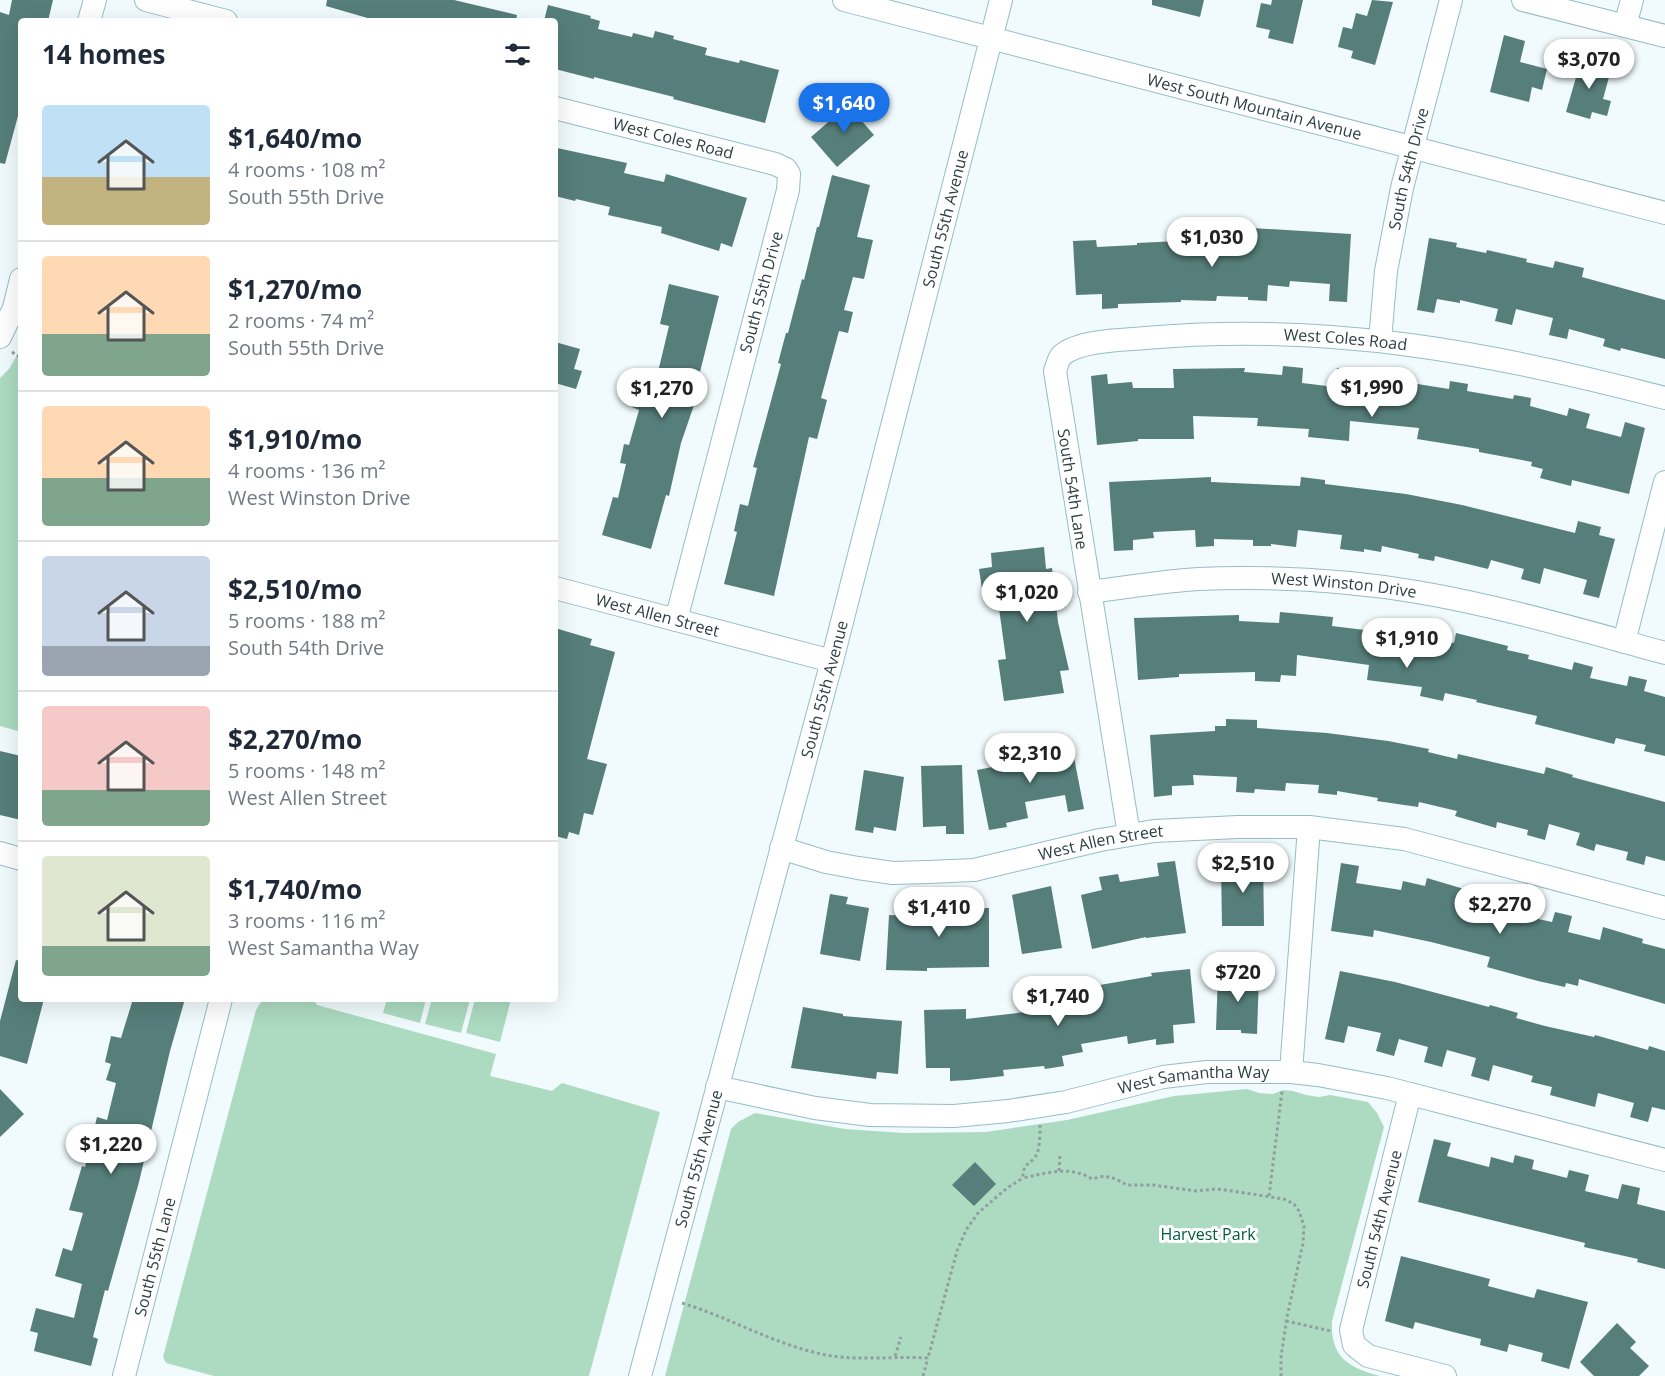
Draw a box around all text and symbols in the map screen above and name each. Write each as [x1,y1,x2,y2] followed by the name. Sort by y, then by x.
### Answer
[42,36,166,72] text: 14 homes
[501,38,534,71] icon: filters
[1540,39,1638,90] pin: $3,070
[1558,45,1620,72] text: $3,070
[1145,68,1364,145] street label: West South Mountain Avenue
[795,83,893,134] pin: $1,640
[813,89,875,116] text: $1,640
[1383,105,1434,232] street label: South 54th Drive
[610,112,736,164] street label: West Coles Road
[228,120,362,156] text: $1,640/mo
[90,129,162,201] icon: home
[917,147,973,290] street label: South 55th Avenue
[228,156,386,183] text: 4 rooms · 108 m²
[228,183,384,210] text: South 55th Drive
[1163,217,1261,268] pin: $1,030
[1181,223,1243,250] text: $1,030
[734,229,788,355] street label: South 55th Drive
[228,271,362,307] text: $1,270/mo
[90,280,162,352] icon: home
[228,307,374,334] text: 2 rooms · 74 m²
[1283,323,1409,356] street label: West Coles Road
[228,334,384,361] text: South 55th Drive
[1323,367,1421,418] pin: $1,990
[613,368,711,419] pin: $1,270
[1341,373,1403,400] text: $1,990
[631,374,693,401] text: $1,270
[228,421,362,457] text: $1,910/mo
[1053,427,1093,551] street label: South 54th Lane
[90,430,162,502] icon: home
[228,457,386,484] text: 4 rooms · 136 m²
[228,484,410,511] text: West Winston Drive
[1271,567,1418,603] street label: West Winston Drive
[228,571,362,607] text: $2,510/mo
[978,572,1076,623] pin: $1,020
[996,578,1058,605] text: $1,020
[90,580,162,652] icon: home
[593,588,722,642] street label: West Allen Street
[228,607,386,634] text: 5 rooms · 188 m²
[795,618,853,761] street label: South 55th Avenue
[1358,618,1456,669] pin: $1,910
[1376,624,1438,651] text: $1,910
[228,634,384,661] text: South 54th Drive
[228,721,362,757] text: $2,270/mo
[90,730,162,802] icon: home
[981,733,1079,784] pin: $2,310
[999,739,1061,766] text: $2,310
[228,757,386,784] text: 5 rooms · 148 m²
[228,784,387,811] text: West Allen Street
[1036,820,1164,865] street label: West Allen Street
[1194,843,1292,894] pin: $2,510
[1212,849,1274,876] text: $2,510
[228,871,362,907] text: $1,740/mo
[90,880,162,952] icon: home
[1451,884,1549,935] pin: $2,270
[890,887,988,938] pin: $1,410
[1469,890,1531,917] text: $2,270
[908,893,970,920] text: $1,410
[228,907,386,934] text: 3 rooms · 116 m²
[228,934,419,961] text: West Samantha Way
[1202,952,1274,1003] pin: $720
[1215,958,1261,985] text: $720
[1009,976,1107,1027] pin: $1,740
[1027,982,1089,1009] text: $1,740
[1116,1061,1270,1099] street label: West Samantha Way
[669,1087,727,1230] street label: South 55th Avenue
[62,1124,160,1175] pin: $1,220
[80,1130,142,1157] text: $1,220
[1351,1148,1407,1290] street label: South 54th Avenue
[129,1195,180,1319] street label: South 55th Lane
[1160,1223,1256,1245] park label: Harvest Park

